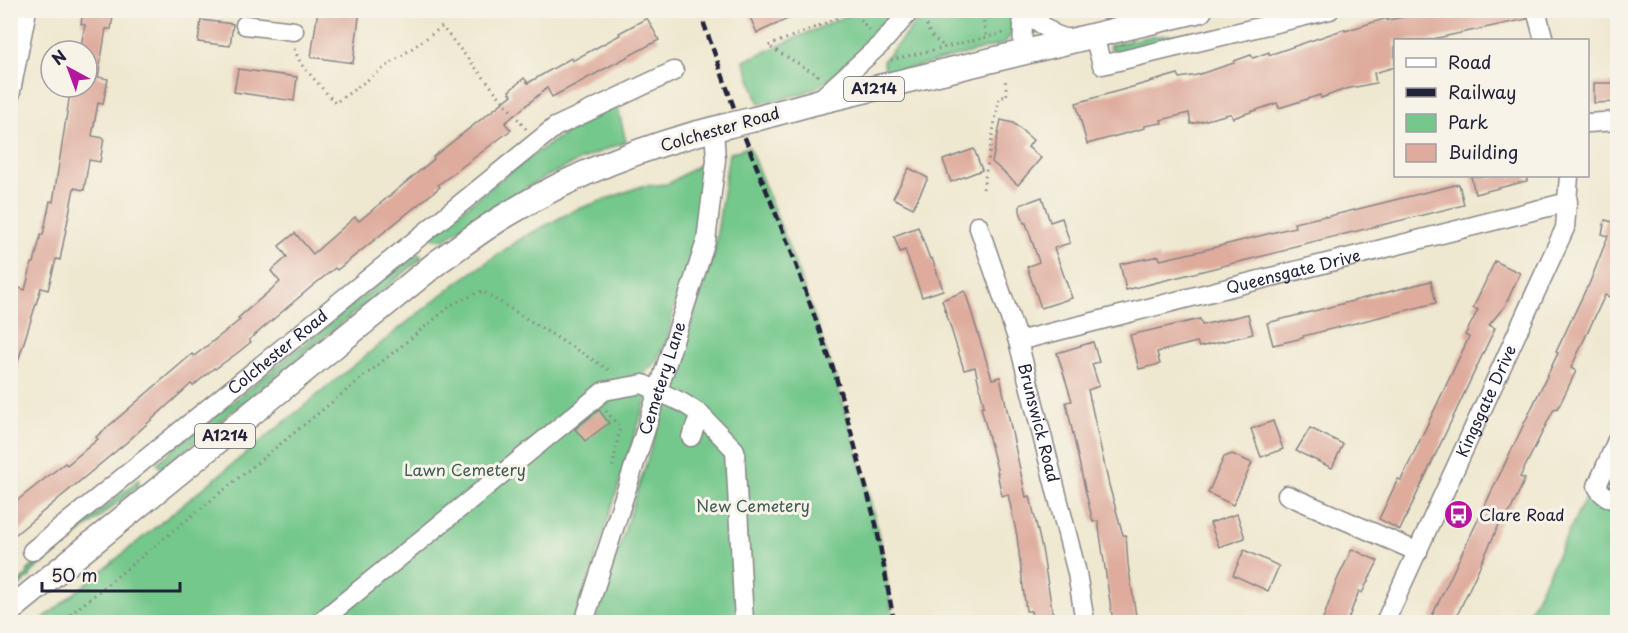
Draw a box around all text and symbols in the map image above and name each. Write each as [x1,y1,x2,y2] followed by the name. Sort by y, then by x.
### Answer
[39,39,99,99] north arrow
[1394,39,1589,177] legend
[46,44,71,70] text: N
[1448,48,1492,75] text: Road
[844,77,904,101] road number: A1214
[1448,78,1516,105] text: Railway
[657,100,782,157] street label: Colchester Road
[1448,108,1488,135] text: Park
[1448,138,1518,165] text: Building
[1223,242,1363,299] street label: Queensgate Drive
[222,303,332,399] street label: Colchester Road
[632,318,690,438] street label: Cemetery Lane
[1449,341,1521,461] street label: Kingsgate Drive
[1013,360,1066,485] street label: Brunswick Road
[195,424,255,448] road number: A1214
[404,457,526,481] park label: Lawn Cemetery
[696,493,810,517] park label: New Cemetery
[1442,499,1474,531] bus stop icon: Clare Road
[1479,502,1565,526] place label: Clare Road
[42,555,180,593] scale bar
[51,561,98,588] text: 50 m

